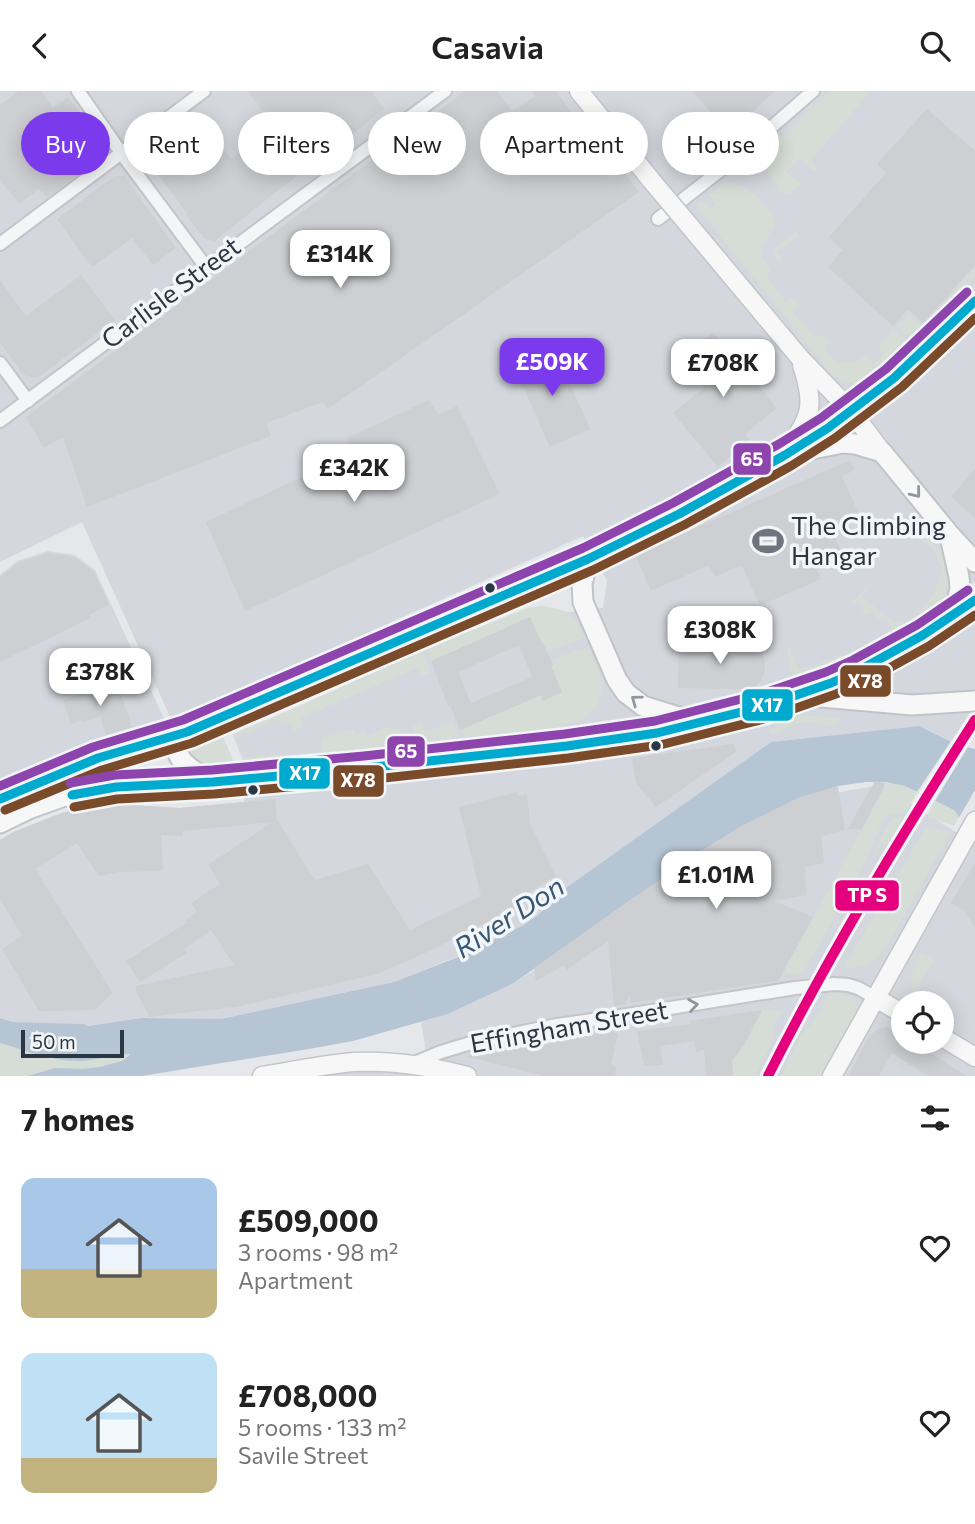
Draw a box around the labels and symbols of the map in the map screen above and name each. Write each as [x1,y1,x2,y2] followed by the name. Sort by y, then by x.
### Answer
[95,230,246,354] street label: Carlisle Street
[291,231,389,290] pin: £314K
[503,338,601,398] pin: £509K
[674,339,772,399] pin: £708K
[732,442,772,476] line badge: 65
[305,445,403,504] pin: £342K
[741,447,763,470] text: 65
[908,485,920,498] one-way arrow
[791,509,946,570] place label: The Climbing Hangar
[751,524,785,558] sports icon: The Climbing Hangar
[483,581,497,595] unlabelled marker
[671,607,769,666] pin: £308K
[51,649,149,708] pin: £378K
[839,664,892,698] line badge: X78
[847,669,883,692] text: X78
[741,688,794,722] line badge: X17
[751,693,783,716] text: X17
[631,696,643,709] one-way arrow
[386,735,426,768] line badge: 65
[395,739,417,762] text: 65
[649,739,663,753] unlabelled marker
[278,757,331,790] line badge: X17
[289,761,321,784] text: X17
[332,764,385,798] line badge: X78
[340,768,376,791] text: X78
[246,783,260,797] unlabelled marker
[659,851,773,911] pin: £1.01M
[447,868,570,964] water label: River Don
[834,879,900,912] line badge: TP S
[847,883,887,906] text: TP S
[467,993,670,1058] street label: Effingham Street
[687,998,699,1013] one-way arrow
[21,1027,124,1059] scale bar

